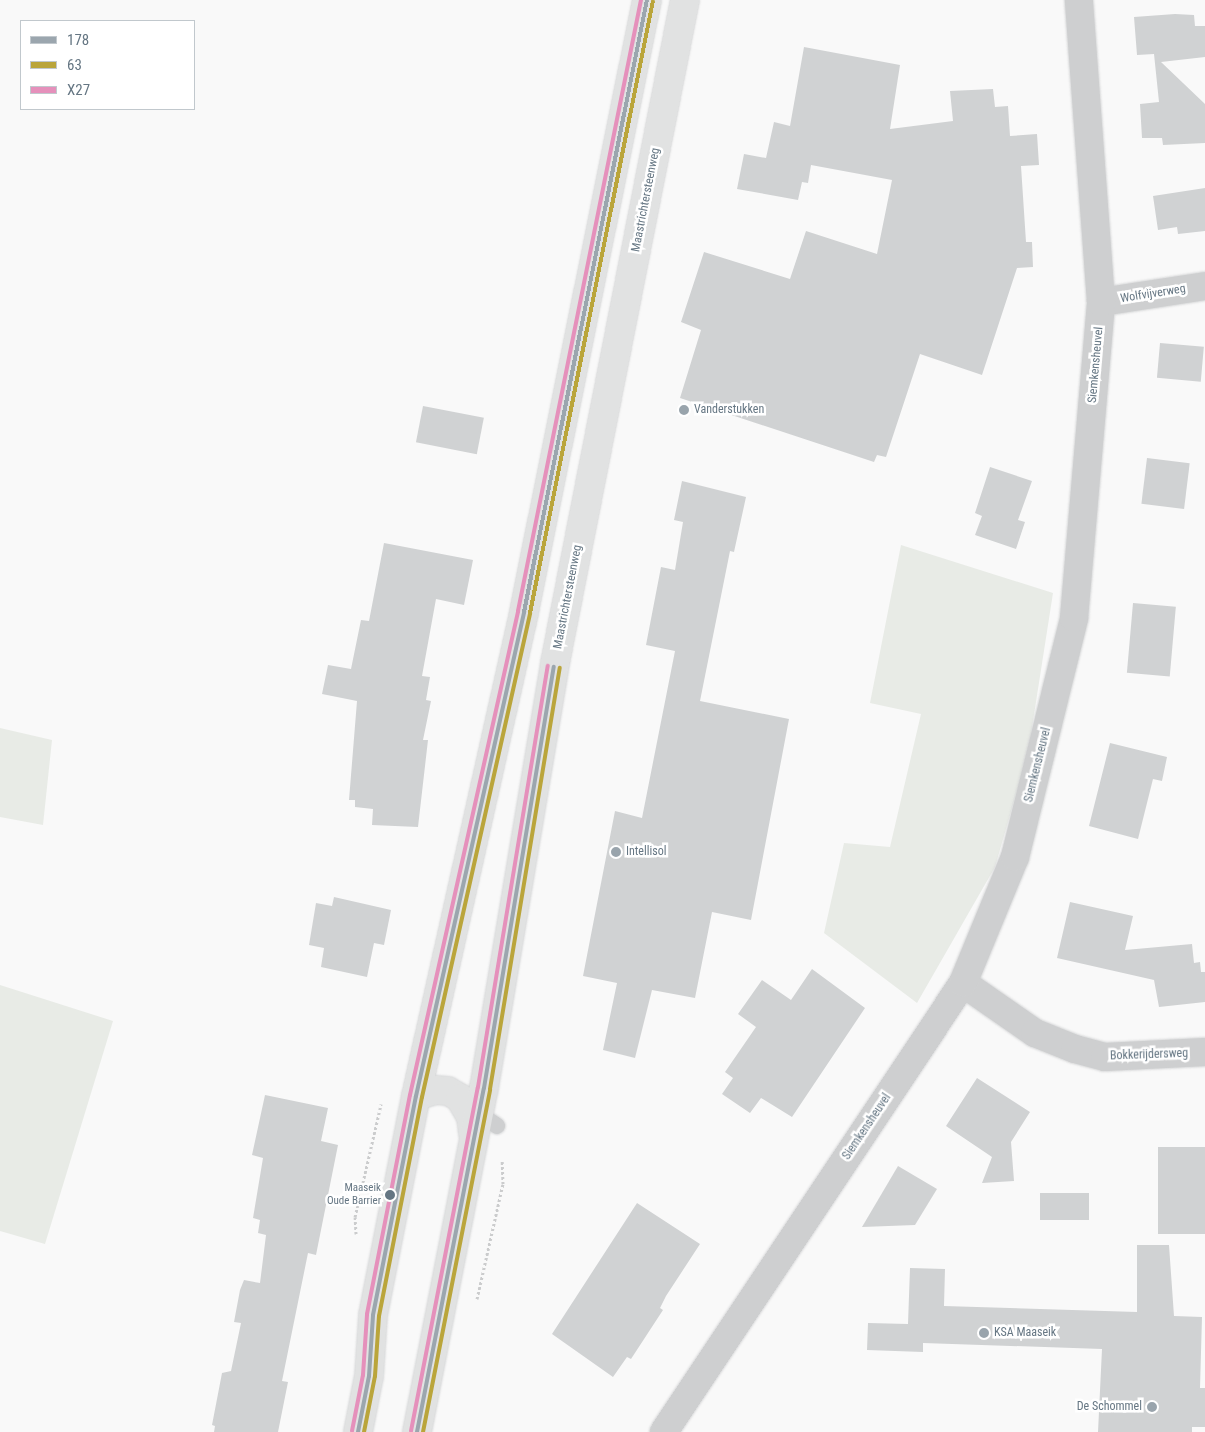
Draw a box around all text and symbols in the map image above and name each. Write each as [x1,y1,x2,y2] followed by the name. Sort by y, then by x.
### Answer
[20,20,195,110] legend
[67,31,89,49] text: 178
[67,56,82,74] text: 63
[67,81,90,99] text: X27
[629,147,663,253] street label: Maastrichtersteenweg
[1119,282,1187,306] street label: Wolfvijverweg
[1085,326,1107,404] street label: Siemkensheuvel
[694,403,764,417] place label: Vanderstukken
[678,404,690,416] marker: Vanderstukken
[551,544,585,650] street label: Maastrichtersteenweg
[1022,726,1054,804] street label: Siemkensheuvel
[626,845,666,859] place label: Intellisol
[610,846,622,858] marker: Intellisol
[1110,1046,1188,1064] street label: Bokkerijdersweg
[840,1091,894,1163] street label: Siemkensheuvel
[327,1182,381,1208] place label: Maaseik Oude Barrier
[385,1190,395,1200] marker: Maaseik Oude Barrier
[994,1326,1056,1340] place label: KSA Maaseik
[978,1327,990,1339] marker: KSA Maaseik
[1077,1400,1142,1414] place label: De Schommel
[1146,1401,1158,1413] marker: De Schommel

